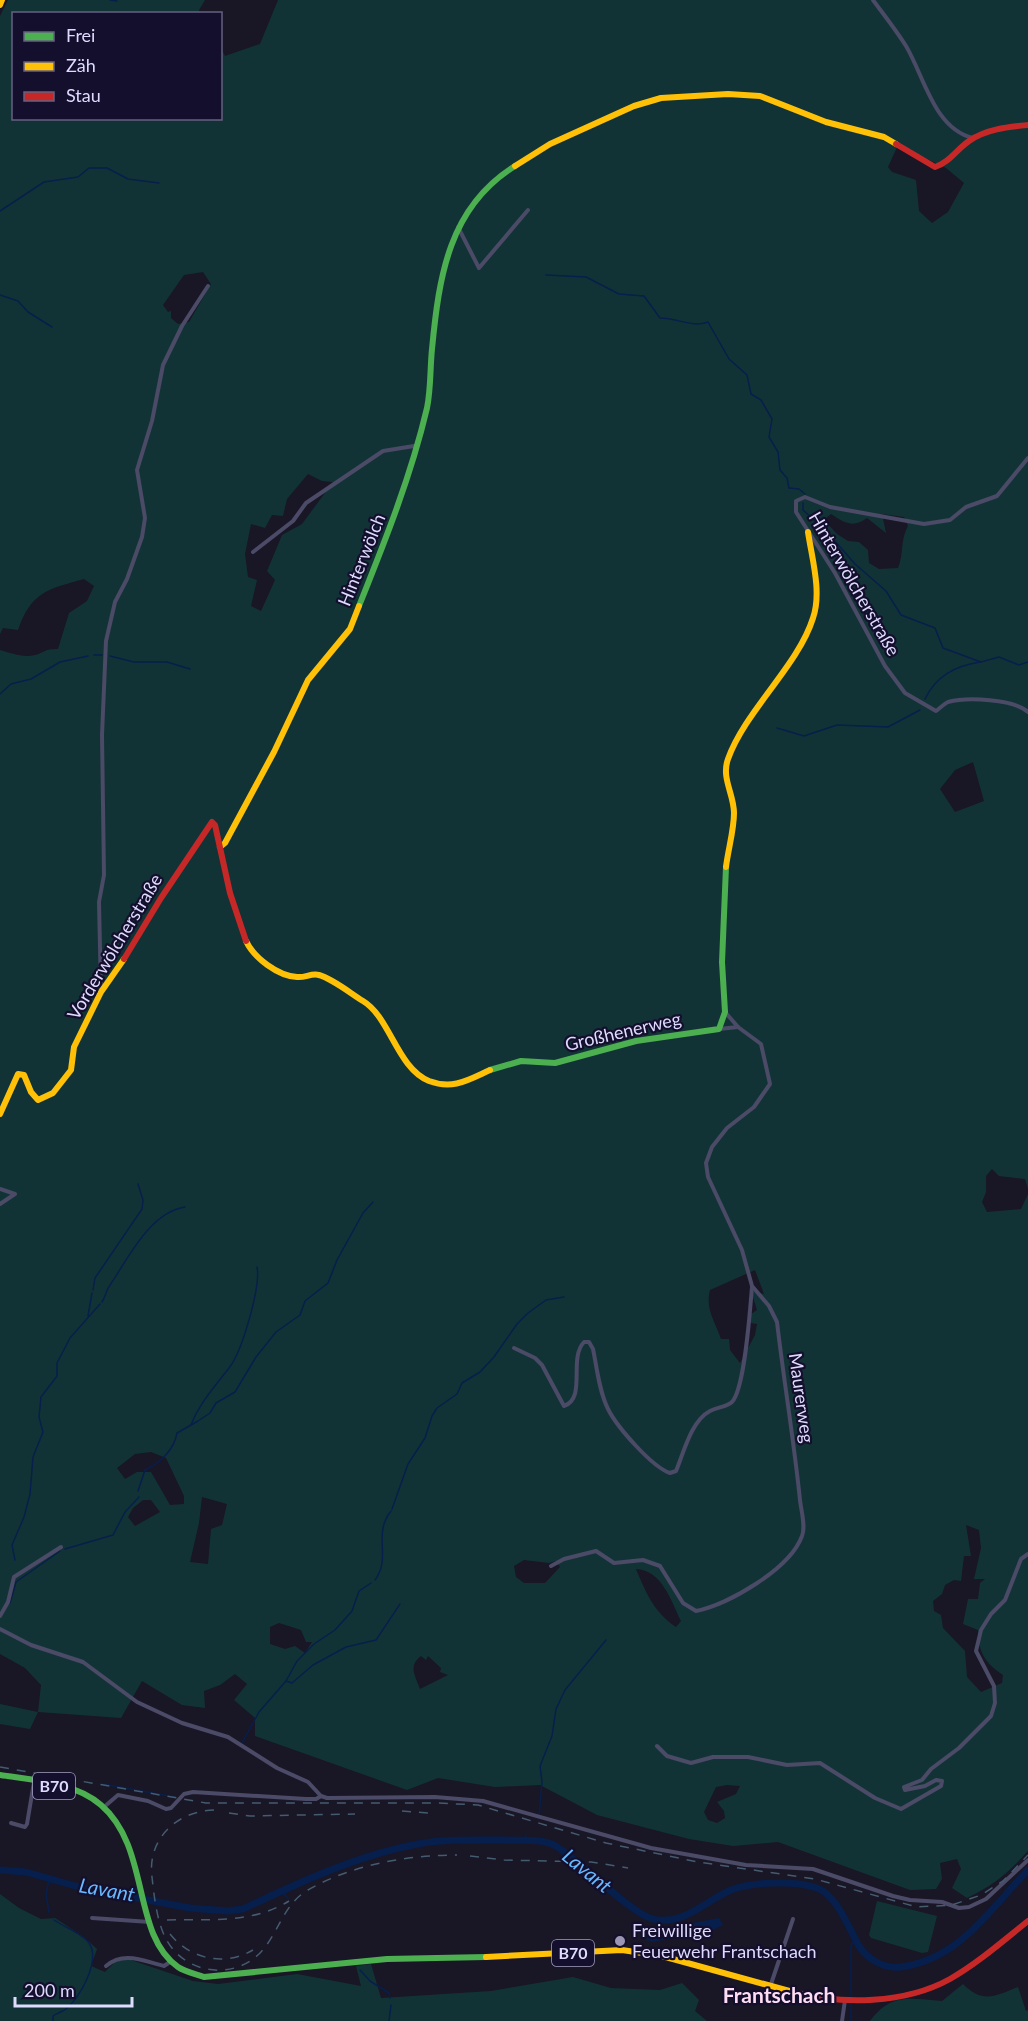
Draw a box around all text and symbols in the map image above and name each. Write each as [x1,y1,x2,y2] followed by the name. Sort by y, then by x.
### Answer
[12,12,222,120] legend
[66,24,95,46] text: Frei
[66,54,96,76] text: Zäh
[66,84,101,106] text: Stau
[805,507,905,660] street label: Hinterwölcherstraße
[333,510,390,609] street label: Hinterwölch
[62,870,166,1023] street label: Vorderwölcherstraße
[563,1007,683,1055] street label: Großhenerweg
[785,1351,819,1444] street label: Maurerweg
[33,1773,75,1799] road number: B70
[558,1843,617,1897] water label: Lavant
[77,1872,137,1906] water label: Lavant
[632,1919,816,1962] place label: Freiwillige Feuerwehr Frantschach
[613,1934,627,1948] marker: Freiwillige Feuerwehr Frantschach
[552,1940,594,1966] road number: B70
[15,1970,132,2008] scale bar
[24,1979,75,2001] text: 200 m
[723,1982,835,2007] district label: Frantschach

